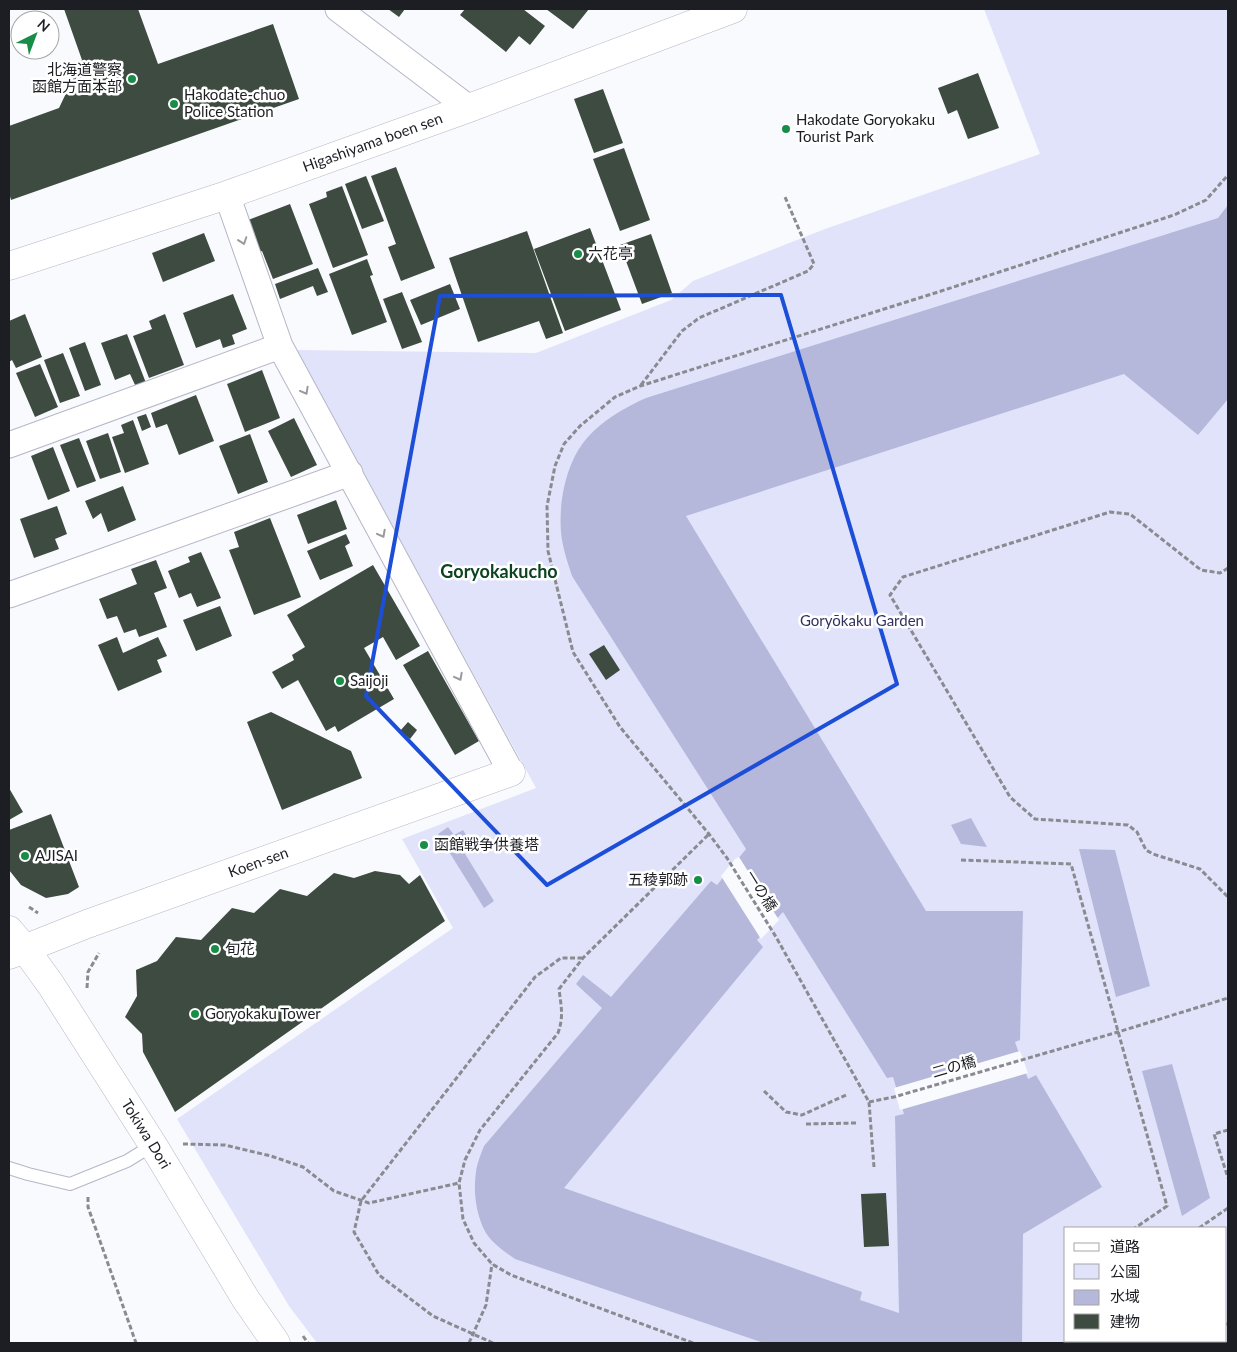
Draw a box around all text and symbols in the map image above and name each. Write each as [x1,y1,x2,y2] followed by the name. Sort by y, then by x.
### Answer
[10,10,60,60] north arrow
[34,15,54,35] text: N
[32,60,122,95] place label: 北海道警察 函館方面本部
[126,73,138,85] marker: 北海道警察 函館方面本部
[184,85,285,120] place label: Hakodate-chuo Police Station
[168,98,180,110] marker: Hakodate-chuo Police Station
[300,108,445,175] street label: Higashiyama boen sen
[796,110,935,145] place label: Hakodate Goryokaku Tourist Park
[780,123,792,135] marker: Hakodate Goryokaku Tourist Park
[237,236,247,245] one-way arrow
[588,244,633,262] place label: 六花亭
[572,248,584,260] marker: 六花亭
[298,385,308,394] one-way arrow
[376,528,386,537] one-way arrow
[440,560,558,582] district label: Goryokakucho
[800,611,924,629] park label: Goryōkaku Garden
[350,671,388,689] place label: Saijoji
[453,671,463,680] one-way arrow
[334,675,346,687] marker: Saijoji
[434,835,539,853] place label: 函館戦争供養塔
[418,839,430,851] marker: 函館戦争供養塔
[226,843,291,881] street label: Koen-sen
[35,846,78,864] place label: AJISAI
[19,850,31,862] marker: AJISAI
[742,867,781,914] street label: 一の橋
[628,870,688,888] place label: 五稜郭跡
[692,874,704,886] marker: 五稜郭跡
[225,939,255,957] place label: 旬花
[209,943,221,955] marker: 旬花
[205,1004,321,1022] place label: Goryokaku Tower
[189,1008,201,1020] marker: Goryokaku Tower
[930,1051,978,1081] street label: 二の橋
[118,1095,175,1172] street label: Tokiwa Dori
[1064,1227,1227,1342] legend
[1110,1237,1140,1255] text: 道路
[1110,1262,1140,1280] text: 公園
[1110,1287,1140,1305] text: 水域
[1110,1312,1140,1330] text: 建物

